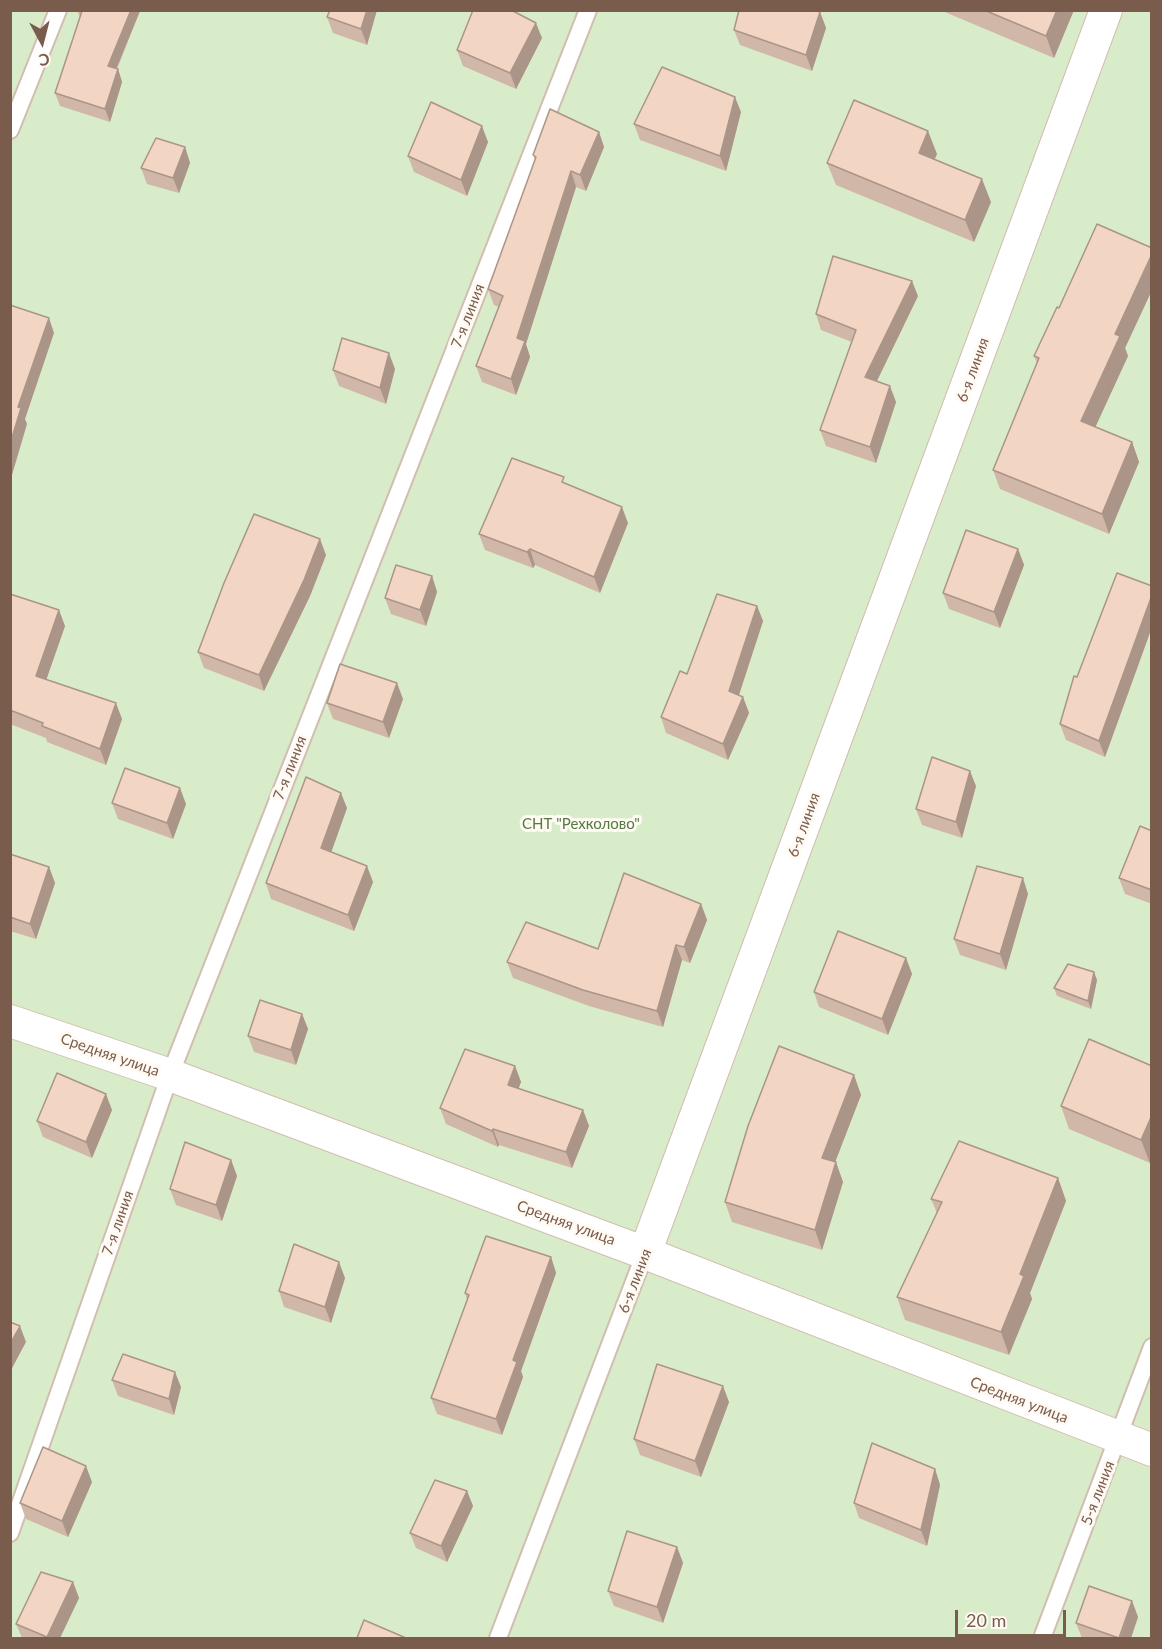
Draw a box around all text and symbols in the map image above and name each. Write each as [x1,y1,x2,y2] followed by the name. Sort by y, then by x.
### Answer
[12,12,72,72] north arrow
[38,50,51,70] text: С
[448,281,488,351] street label: 7-я линия
[953,335,993,405] street label: 6-я линия
[270,733,310,803] street label: 7-я линия
[784,790,824,860] street label: 6-я линия
[522,815,640,833] park label: СНТ "Рехколово"
[58,1030,162,1080] street label: Средняя улица
[99,1188,137,1258] street label: 7-я линия
[514,1197,618,1249] street label: Средняя улица
[615,1246,655,1316] street label: 6-я линия
[967,1373,1071,1427] street label: Средняя улица
[1078,1458,1118,1528] street label: 5-я линия
[958,1598,1069,1636] scale bar
[966,1609,1006,1631] text: 20 m

